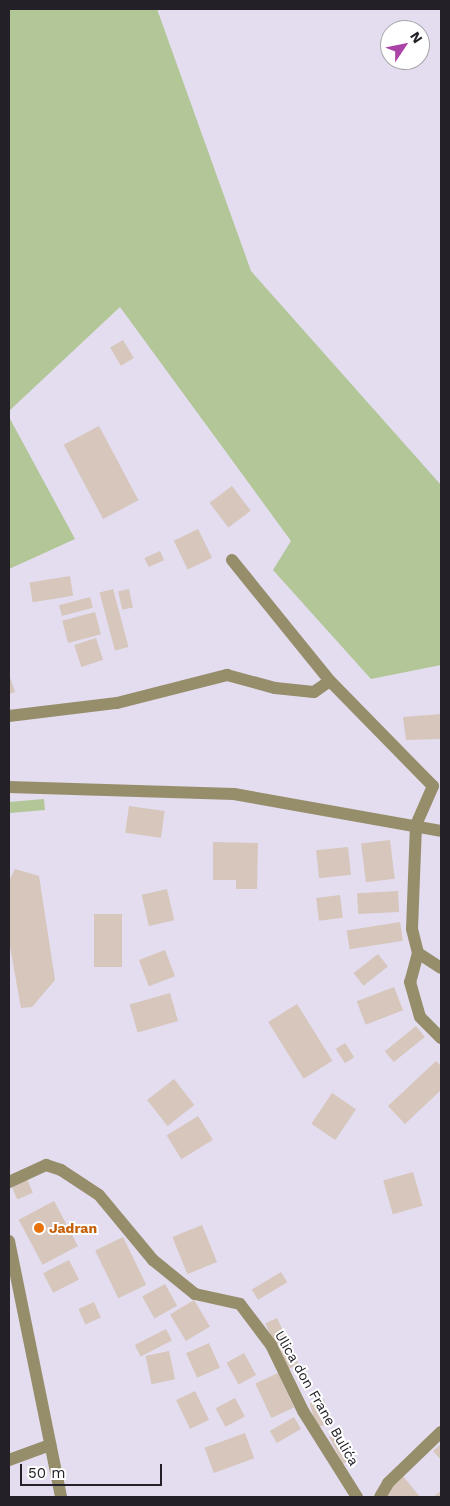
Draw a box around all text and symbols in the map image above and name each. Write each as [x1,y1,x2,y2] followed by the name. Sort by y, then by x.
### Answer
[380,20,430,70] north arrow
[407,28,426,46] text: N
[49,1220,97,1236] place label: Jadran
[33,1222,45,1234] marker: Jadran
[271,1327,363,1469] street label: Ulica don Frane Bulića
[22,1454,165,1486] scale bar
[28,1464,65,1482] text: 50 m

